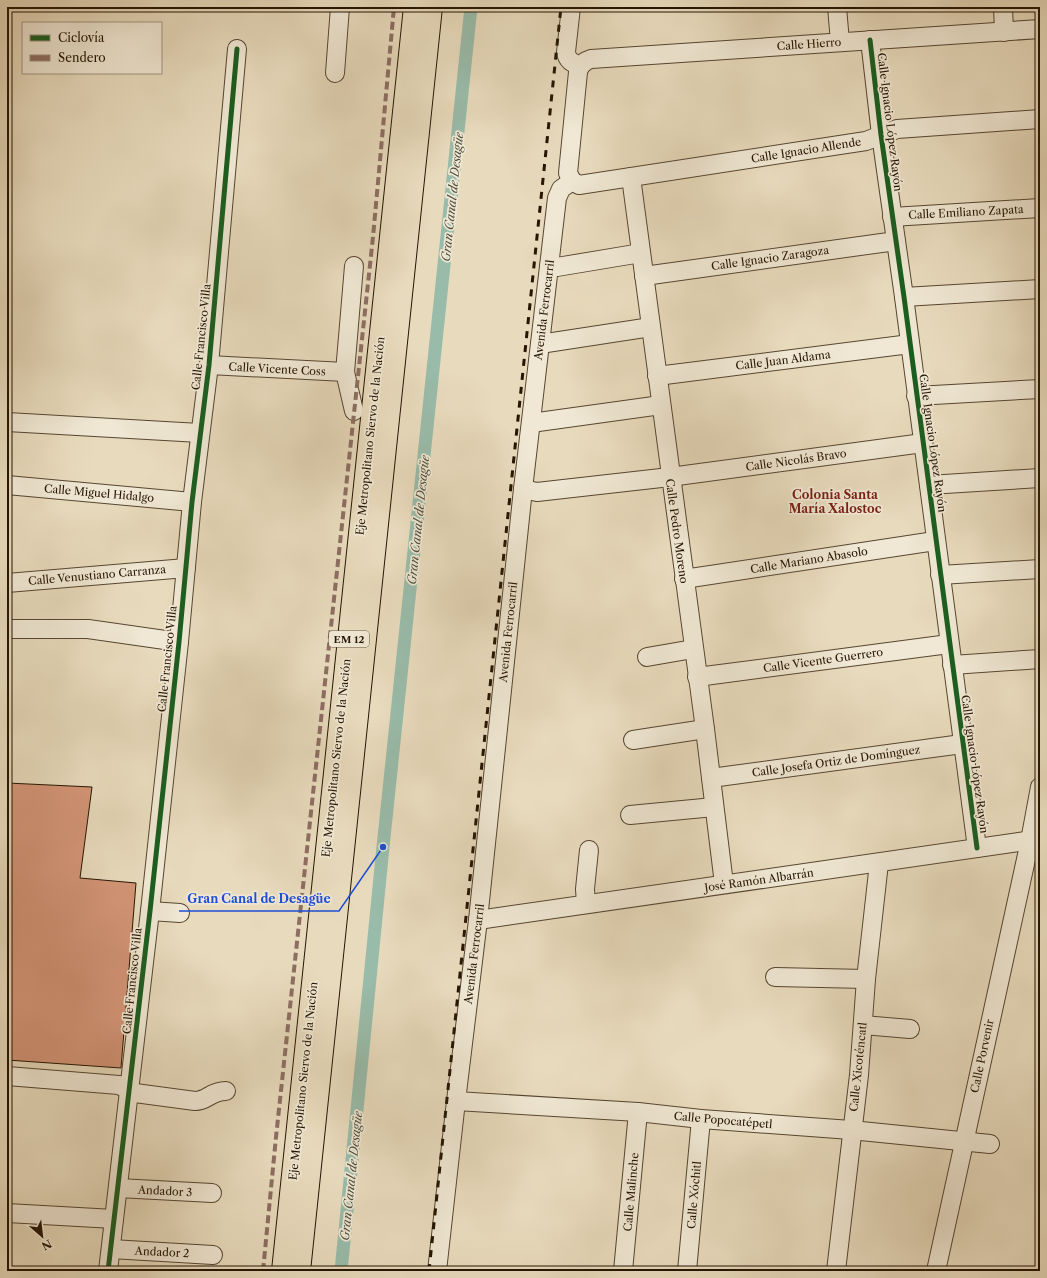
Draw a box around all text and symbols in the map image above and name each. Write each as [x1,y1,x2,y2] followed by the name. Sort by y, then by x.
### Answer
[22,22,162,74] legend
[58,30,105,45] text: Ciclovía
[776,35,842,53] street label: Calle Hierro
[58,50,106,65] text: Sendero
[875,52,905,192] street label: Calle Ignacio López Rayón
[438,130,466,262] water label: Gran Canal de Desagüe
[750,134,862,166] street label: Calle Ignacio Allende
[908,202,1024,222] street label: Calle Emiliano Zapata
[710,243,830,273] street label: Calle Ignacio Zaragoza
[531,258,557,362] street label: Avenida Ferrocarril
[188,283,214,391] street label: Calle Francisco Villa
[353,336,387,536] street label: Eje Metropolitano Siervo de la Nación
[735,347,831,373] street label: Calle Juan Aldama
[228,359,326,379] street label: Calle Vicente Coss
[916,373,950,513] street label: Calle Ignacio López Rayón
[745,446,848,474] street label: Calle Nicolás Bravo
[404,453,432,585] water label: Gran Canal de Desagüe
[663,478,691,585] street label: Calle Pedro Moreno
[43,481,155,505] street label: Calle Miguel Hidalgo
[789,487,882,516] district label: Colonia Santa María Xalostoc
[749,544,869,576] street label: Calle Mariano Abasolo
[28,562,167,588] street label: Calle Venustiano Carranza
[496,580,520,684] street label: Avenida Ferrocarril
[154,605,180,713] street label: Calle Francisco Villa
[329,631,369,647] road number: EM 12
[762,645,884,675] street label: Calle Vicente Guerrero
[319,658,353,858] street label: Eje Metropolitano Siervo de la Nación
[958,694,992,834] street label: Calle Ignacio López Rayón
[751,742,921,780] street label: Calle Josefa Ortiz de Domínguez
[701,865,815,895] street label: José Ramón Albarrán
[179,887,339,911] callout: Gran Canal de Desagüe
[187,891,331,906] text: Gran Canal de Desagüe
[461,902,487,1006] street label: Avenida Ferrocarril
[119,927,145,1035] street label: Calle Francisco Villa
[286,981,320,1181] street label: Eje Metropolitano Siervo de la Nación
[967,1018,997,1094] street label: Calle Porvenir
[846,1021,870,1112] street label: Calle Xicoténcatl
[337,1109,365,1241] water label: Gran Canal de Desagüe
[673,1109,774,1131] street label: Calle Popocatépetl
[621,1152,641,1232] street label: Calle Malinche
[684,1160,704,1229] street label: Calle Xóchitl
[136,1183,193,1199] street label: Andador 3
[22,1216,62,1256] north arrow
[39,1236,54,1253] text: N
[133,1244,190,1260] street label: Andador 2

